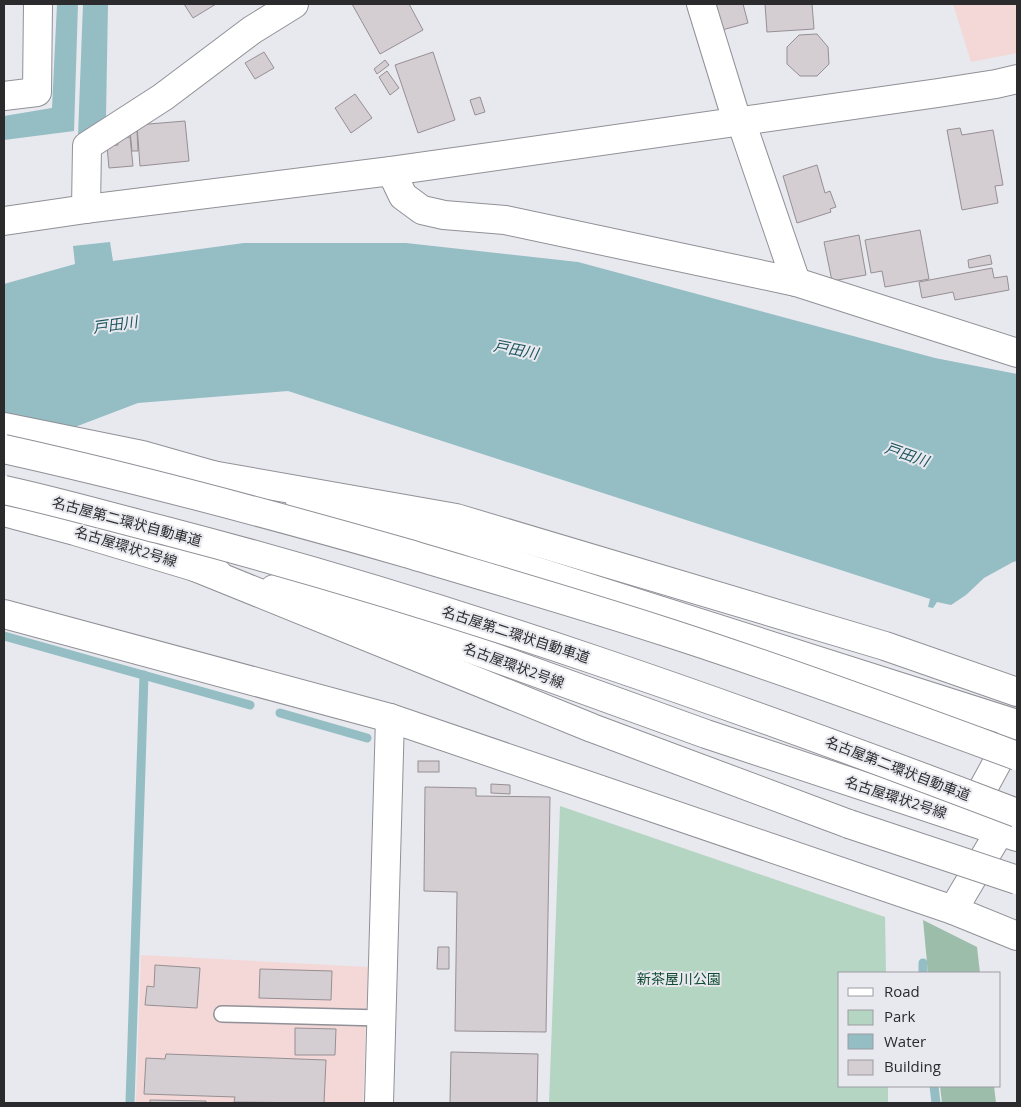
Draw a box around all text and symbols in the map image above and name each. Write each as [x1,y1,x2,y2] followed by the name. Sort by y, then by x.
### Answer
[91,311,141,337] water label: 戸田川
[492,335,542,363] water label: 戸田川
[882,437,933,471] water label: 戸田川
[50,492,204,550] street label: 名古屋第二環状自動車道
[73,521,179,571] street label: 名古屋環状2号線
[440,601,592,667] street label: 名古屋第二環状自動車道
[461,638,567,692] street label: 名古屋環状2号線
[823,732,973,804] street label: 名古屋第二環状自動車道
[843,772,949,822] street label: 名古屋環状2号線
[637,969,721,988] park label: 新茶屋川公園
[838,972,1001,1087] legend
[884,981,920,1001] text: Road
[884,1006,915,1026] text: Park
[884,1031,926,1051] text: Water
[884,1056,941,1076] text: Building

